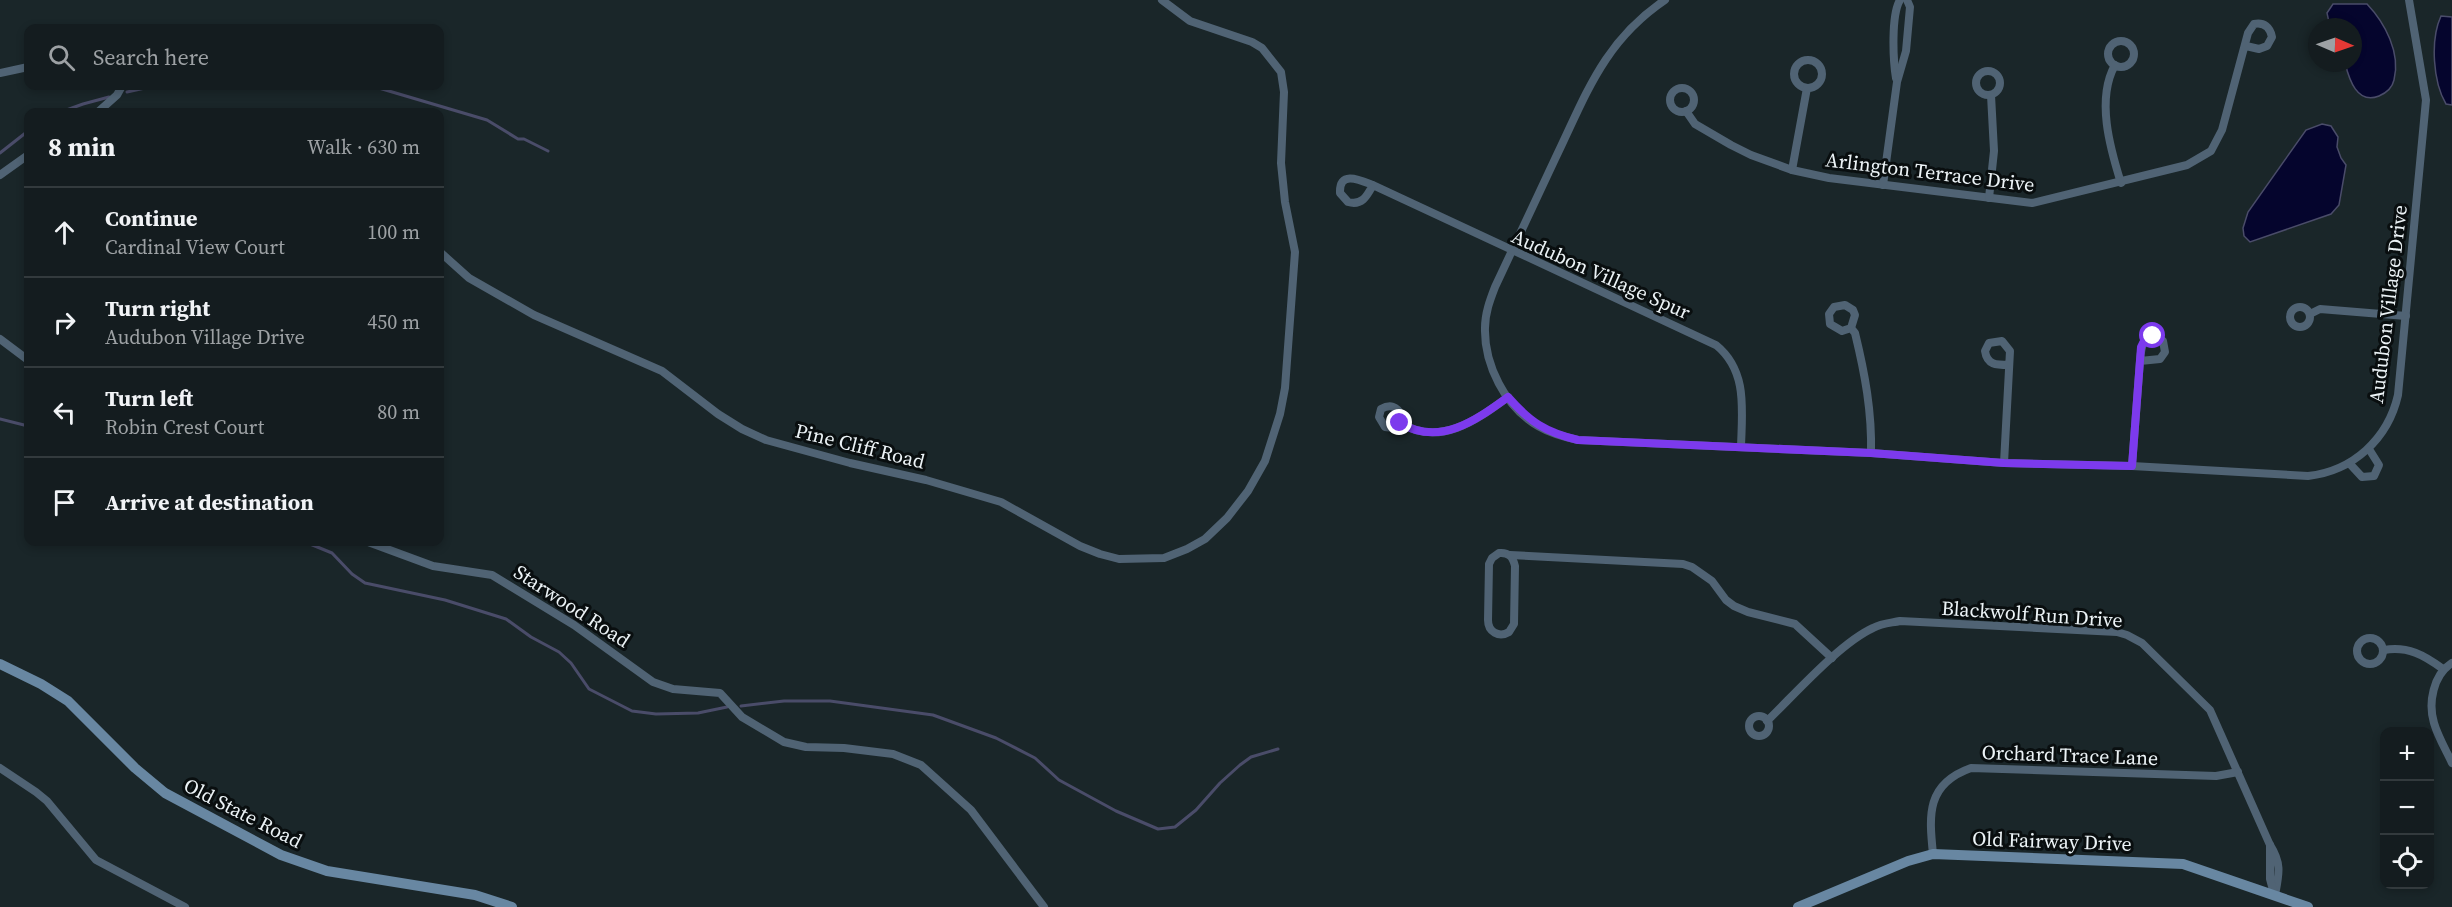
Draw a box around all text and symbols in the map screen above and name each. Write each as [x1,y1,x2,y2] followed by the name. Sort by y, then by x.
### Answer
[2308,18,2362,72] north arrow
[24,24,444,90] search box
[45,41,78,74] icon: search
[93,42,209,72] text: Search here
[48,129,115,165] text: 8 min
[307,133,420,161] text: Walk · 630 m
[1824,145,2036,199] street label: Arlington Terrace Drive
[105,203,198,233] text: Continue
[2362,203,2414,405] street label: Audubon Village Drive
[48,216,81,249] icon: ahead
[367,218,420,246] text: 100 m
[1507,222,1695,326] street label: Audubon Village Spur
[105,233,285,261] text: Cardinal View Court
[105,293,210,323] text: Turn right
[48,306,81,339] icon: right
[367,308,420,336] text: 450 m
[2139,322,2165,348] route start
[105,323,305,351] text: Audubon Village Drive
[105,383,193,413] text: Turn left
[48,396,81,429] icon: left
[377,398,420,426] text: 80 m
[1386,409,1412,435] route end
[105,413,264,441] text: Robin Crest Court
[792,416,928,476] street label: Pine Cliff Road
[48,486,81,519] icon: arrive
[105,487,314,517] text: Arrive at destination
[508,558,636,654] street label: Starwood Road
[1940,594,2124,634] street label: Blackwolf Run Drive
[2380,727,2434,889] map controls
[2380,727,2434,781] button: +
[1981,738,2159,772] street label: Orchard Trace Lane
[179,771,308,855] street label: Old State Road
[2380,781,2434,835] button: −
[1972,824,2132,858] street label: Old Fairway Drive
[2380,835,2434,889] button: locate

